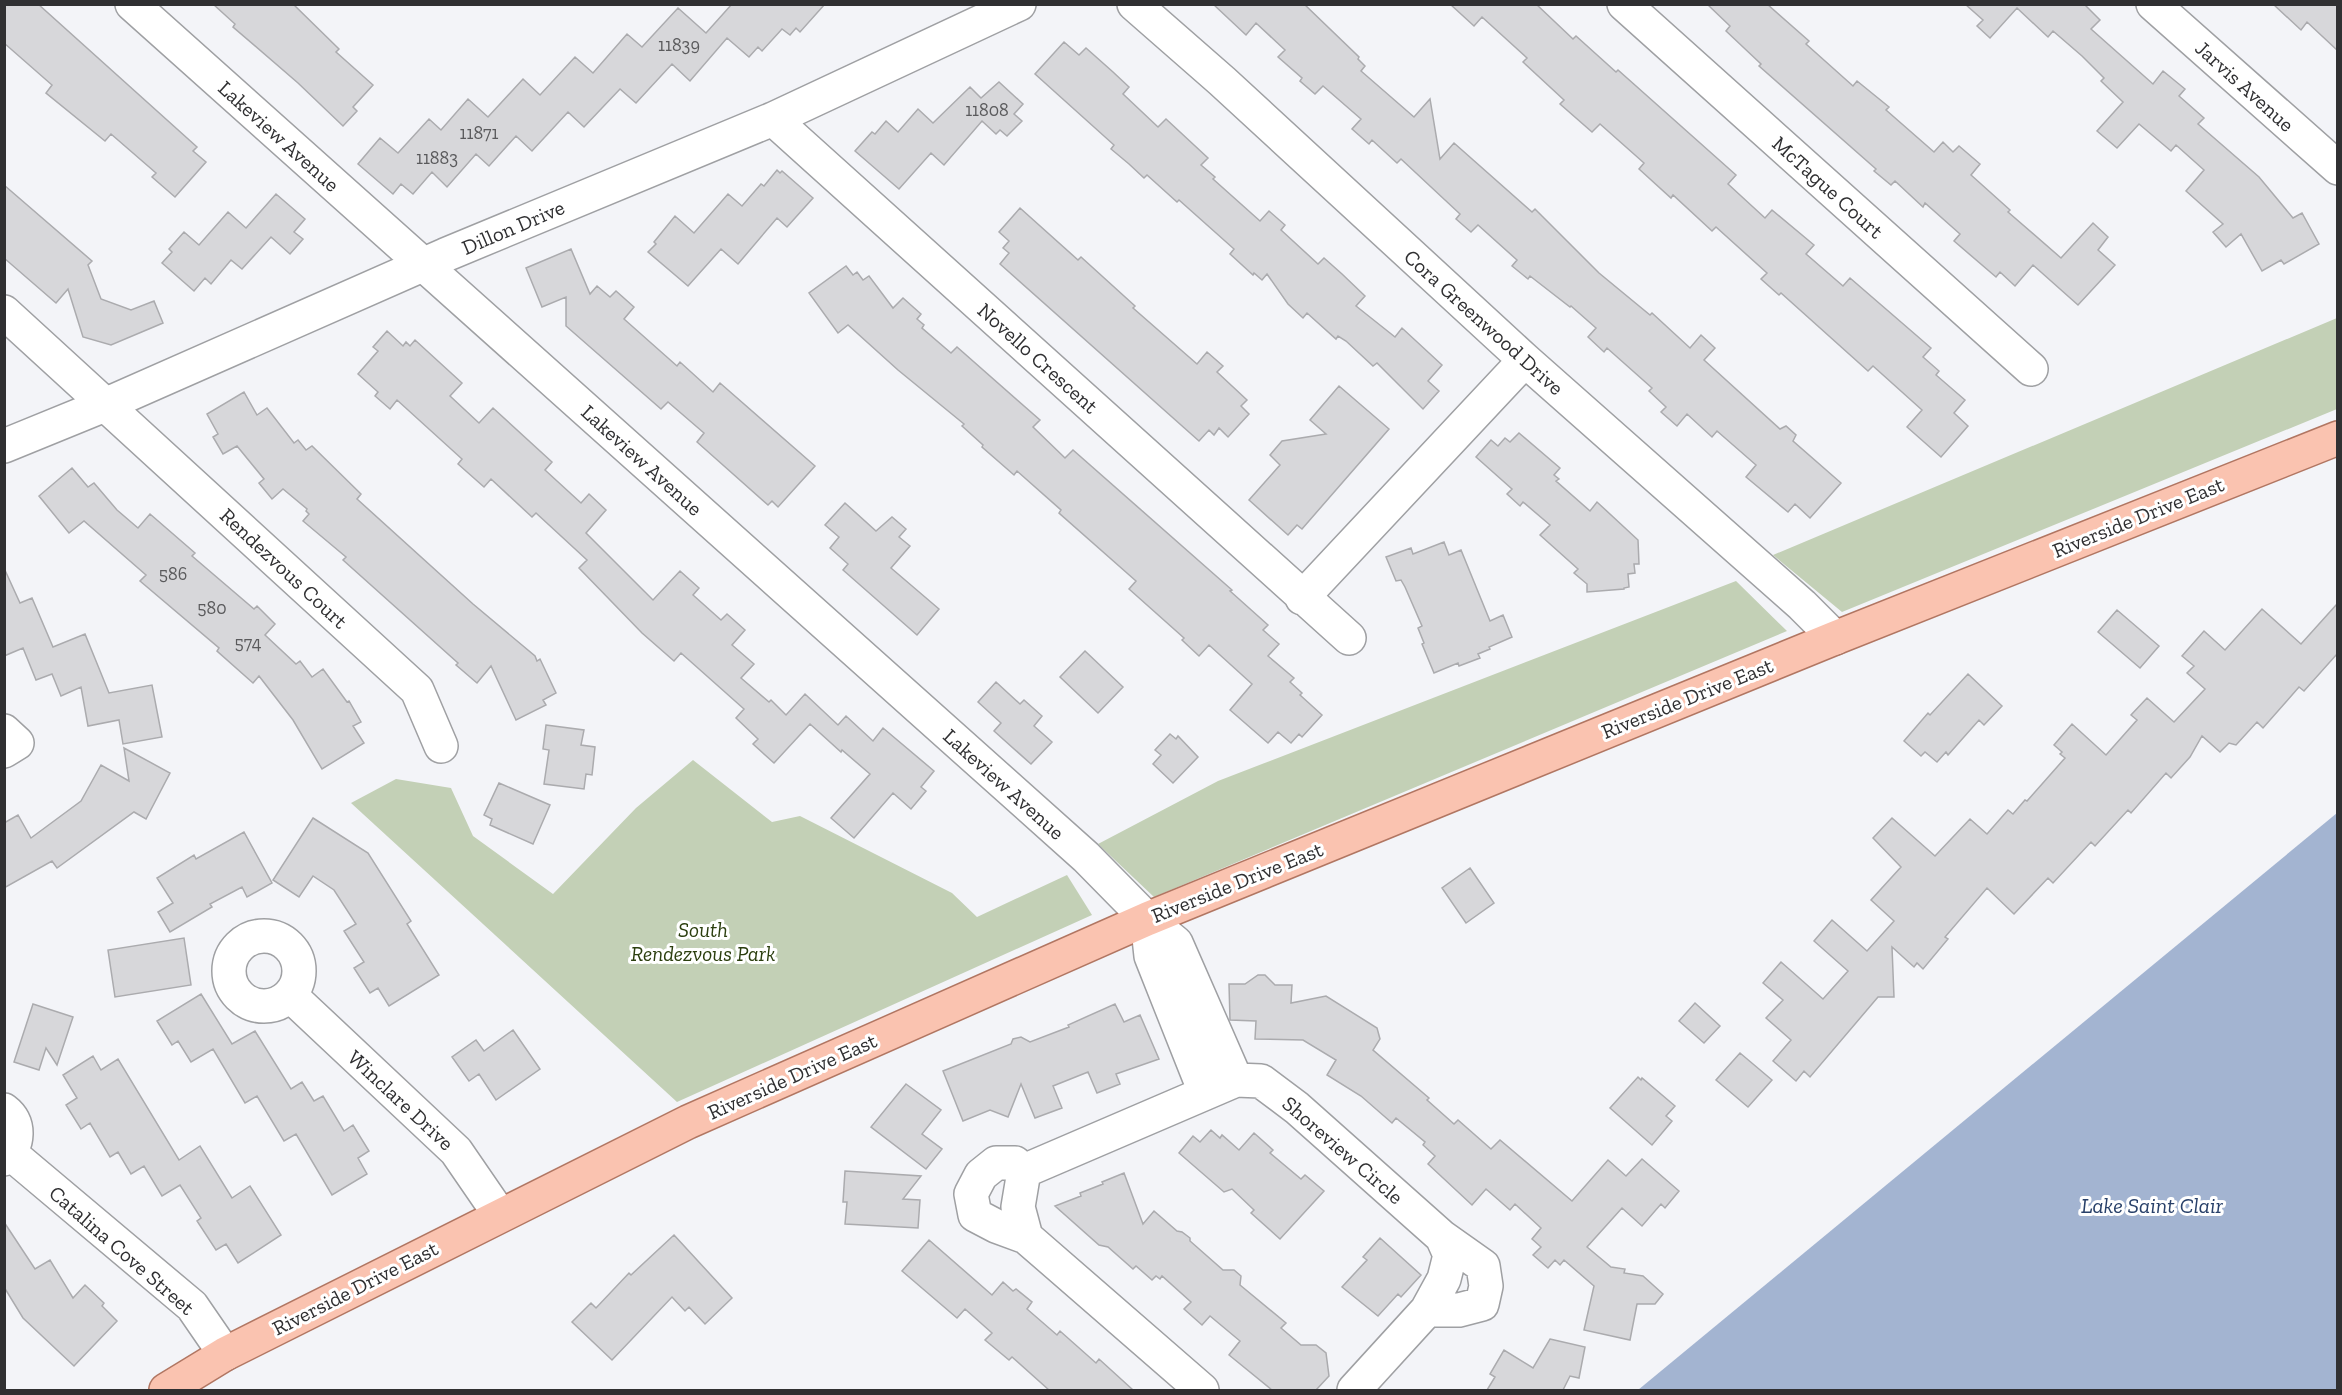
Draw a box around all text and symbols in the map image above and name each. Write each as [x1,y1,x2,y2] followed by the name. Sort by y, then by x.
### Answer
[658,34,700,56] house number: 11839
[2190,35,2300,137] street label: Jarvis Avenue
[213,75,345,197] street label: Lakeview Avenue
[965,99,1009,121] house number: 11808
[460,122,499,144] house number: 11871
[1767,131,1889,243] street label: McTague Court
[416,147,458,169] house number: 11883
[458,194,568,260] street label: Dillon Drive
[1399,244,1569,400] street label: Cora Greenwood Drive
[973,297,1103,419] street label: Novello Crescent
[576,399,708,521] street label: Lakeview Avenue
[2049,471,2227,563] street label: Riverside Drive East
[215,503,353,634] street label: Rendezvous Court
[159,563,187,585] house number: 586
[197,597,227,619] house number: 580
[235,632,262,654] house number: 574
[1598,652,1776,744] street label: Riverside Drive East
[938,723,1070,845] street label: Lakeview Avenue
[1148,836,1326,928] street label: Riverside Drive East
[631,917,775,966] park label: South Rendezvous Park
[704,1027,881,1125] street label: Riverside Drive East
[343,1045,459,1155] street label: Winclare Drive
[1277,1091,1409,1209] street label: Shoreview Circle
[44,1180,200,1320] street label: Catalina Cove Street
[2081,1192,2224,1219] water label: Lake Saint Clair
[268,1235,442,1341] street label: Riverside Drive East

